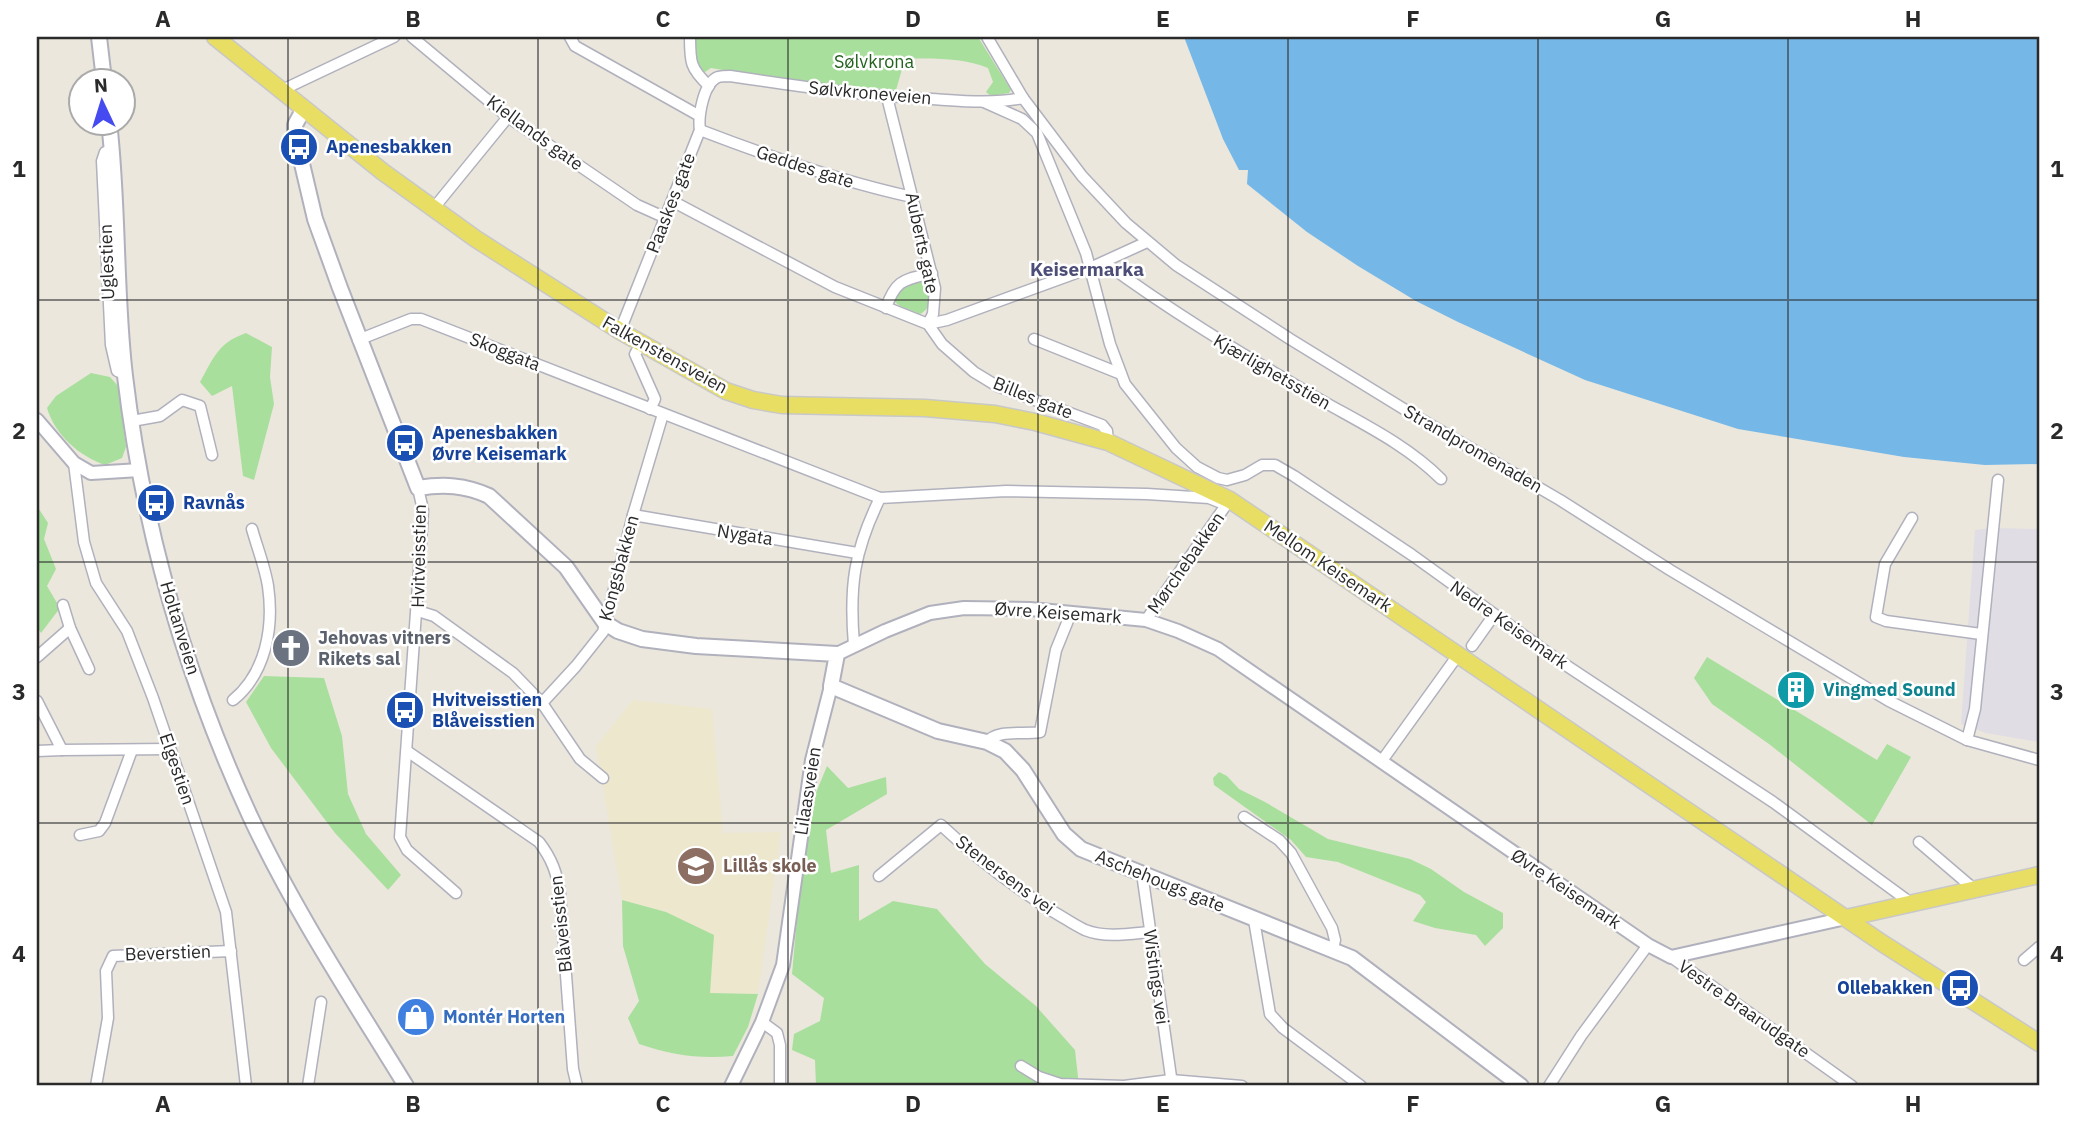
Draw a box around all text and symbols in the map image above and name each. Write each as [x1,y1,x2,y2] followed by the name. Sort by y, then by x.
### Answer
[155,3,171,33] text: A
[405,3,421,33] text: B
[656,3,671,33] text: C
[905,3,921,33] text: D
[1156,3,1170,33] text: E
[1406,3,1420,33] text: F
[1655,3,1671,33] text: G
[1905,3,1921,33] text: H
[834,50,914,73] park label: Sølvkrona
[66,66,136,136] north arrow
[93,73,109,97] text: N
[808,76,933,109] street label: Sølvkroneveien
[482,90,588,175] street label: Kiellands gate
[278,126,320,168] bus stop icon: Apenesbakken
[326,135,452,158] place label: Apenesbakken
[753,140,857,193] street label: Geddes gate
[641,149,700,256] street label: Paaskes gate
[12,153,26,183] text: 1
[2050,153,2064,183] text: 1
[901,190,944,296] street label: Auberts gate
[94,224,119,300] street label: Uglestien
[1030,257,1144,281] district label: Keisermarka
[599,311,732,399] street label: Falkenstensveien
[466,327,544,376] street label: Skoggata
[1210,329,1335,414] street label: Kjærlighetsstien
[990,371,1077,424] street label: Billes gate
[1400,399,1547,498] street label: Strandpromenaden
[12,415,26,445] text: 2
[2050,415,2064,445] text: 2
[432,421,567,465] place label: Apenesbakken Øvre Keisemark
[384,422,426,464] bus stop icon: Apenesbakken Øvre Keisemark
[135,482,177,524] bus stop icon: Ravnås
[183,491,245,514] place label: Ravnås
[406,504,431,608] street label: Hvitveisstien
[1142,507,1229,618] street label: Mørchebakken
[593,513,644,623] street label: Kongsbakken
[1260,514,1397,617] street label: Mellom Keisemark
[716,519,775,550] street label: Nygata
[1446,575,1573,674] street label: Nedre Keisemark
[155,578,206,678] street label: Holtanveien
[994,597,1123,628] street label: Øvre Keisemark
[318,626,451,670] place label: Jehovas vitners Rikets sal
[270,627,312,669] church icon: Jehovas vitners Rikets sal
[1775,669,1817,711] building icon: Vingmed Sound
[12,676,26,706] text: 3
[2050,676,2064,706] text: 3
[1823,678,1956,701] place label: Vingmed Sound
[432,688,542,732] place label: Hvitveisstien Blåveisstien
[384,689,426,731] bus stop icon: Hvitveisstien Blåveisstien
[155,730,200,808] street label: Elgestien
[789,745,826,837] street label: Lilaasveien
[951,830,1059,919] street label: Stenersens vei
[1507,843,1626,934] street label: Øvre Keisemark
[1092,844,1228,917] street label: Aschehougs gate
[675,845,717,887] school or university icon: Lillås skole
[723,854,817,877] place label: Lillås skole
[544,874,577,974] street label: Blåveisstien
[1138,928,1175,1026] street label: Wistings vei
[12,938,26,968] text: 4
[2050,938,2064,968] text: 4
[124,940,211,965] street label: Beverstien
[1674,954,1815,1063] street label: Vestre Braarudgate
[1939,967,1981,1009] bus stop icon: Ollebakken
[1837,976,1933,999] place label: Ollebakken
[395,996,437,1038] shop icon: Montér Horten
[443,1005,565,1028] place label: Montér Horten
[155,1088,171,1118] text: A
[405,1088,421,1118] text: B
[656,1088,671,1118] text: C
[905,1088,921,1118] text: D
[1156,1088,1170,1118] text: E
[1406,1088,1420,1118] text: F
[1655,1088,1671,1118] text: G
[1905,1088,1921,1118] text: H

